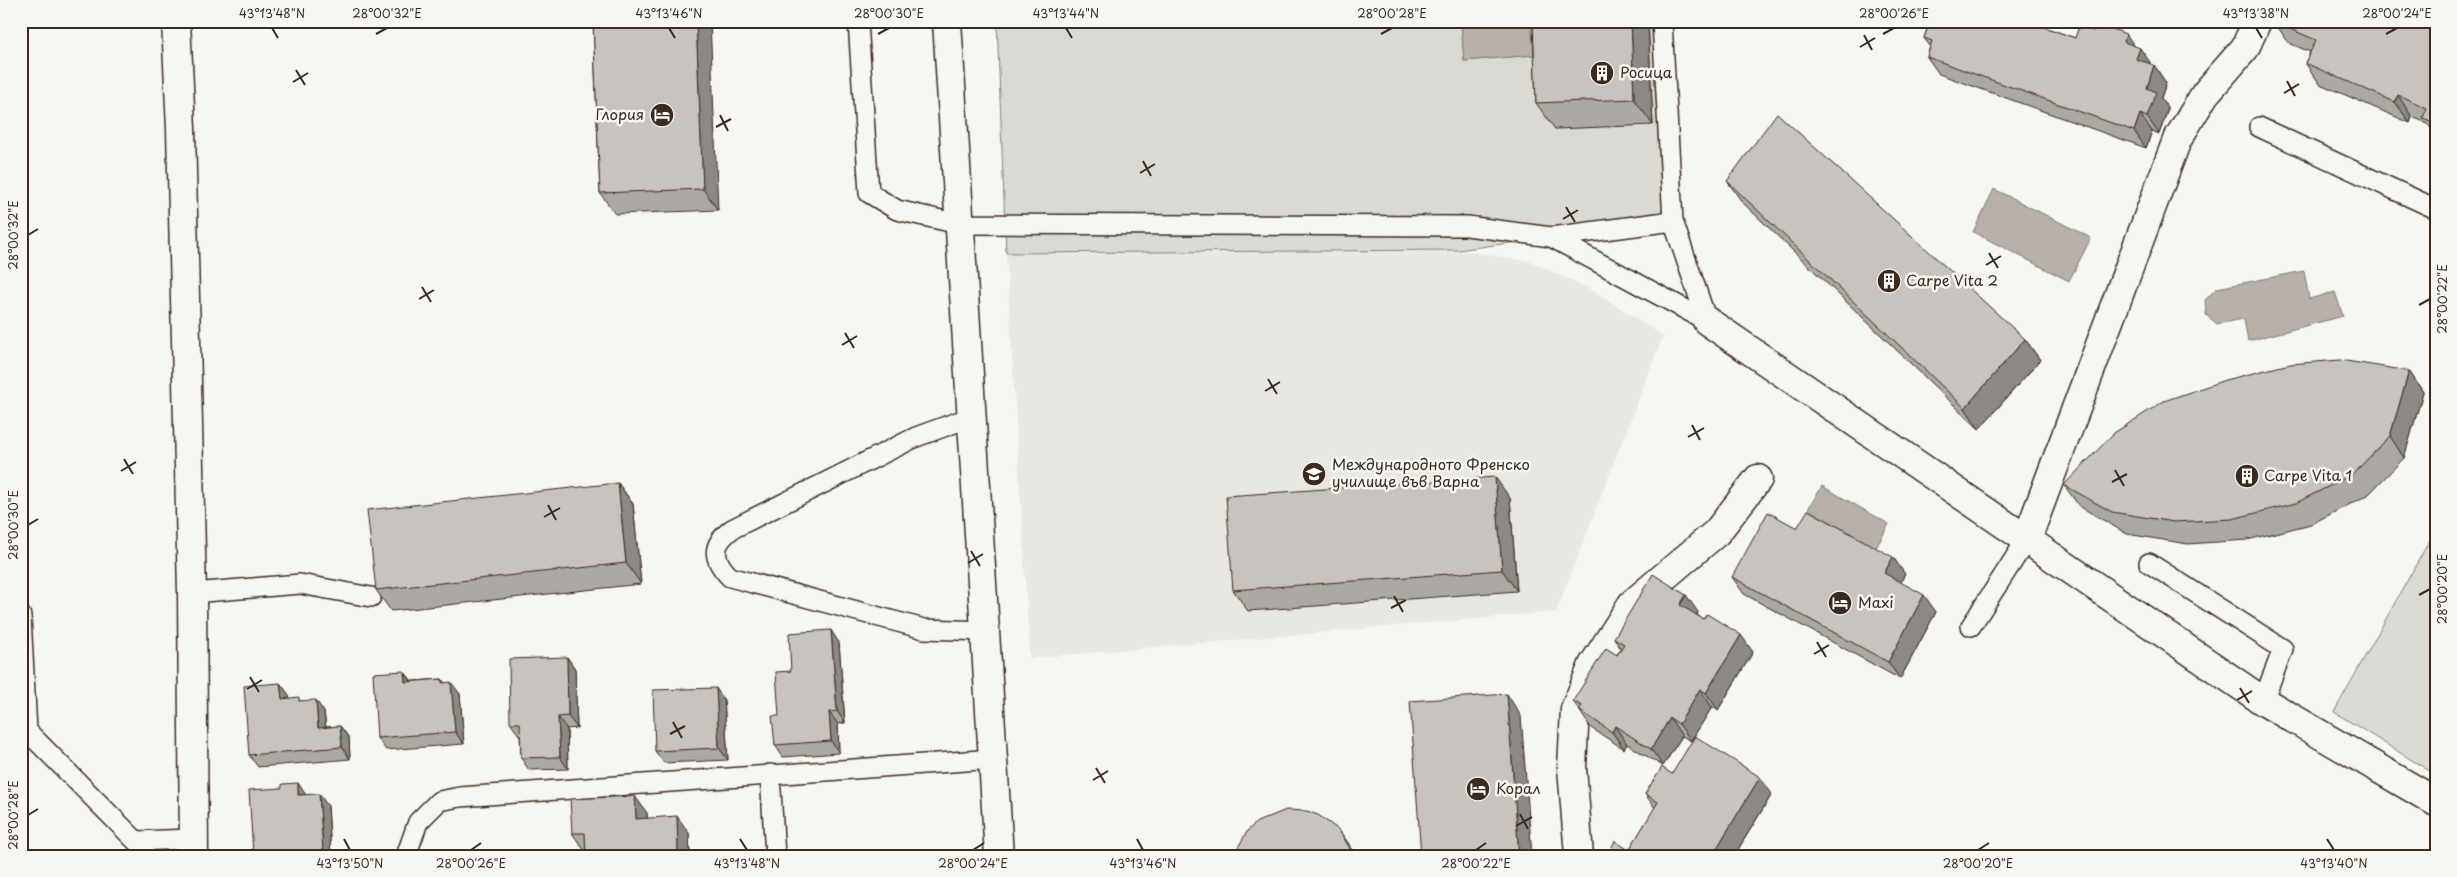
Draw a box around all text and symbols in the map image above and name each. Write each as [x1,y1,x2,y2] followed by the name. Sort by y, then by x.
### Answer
[239,4,305,22] text: 43°13'48"N
[352,4,422,22] text: 28°00'32"E
[636,4,702,22] text: 43°13'46"N
[854,4,924,22] text: 28°00'30"E
[1033,4,1099,22] text: 43°13'44"N
[1357,4,1427,22] text: 28°00'28"E
[1859,4,1929,22] text: 28°00'26"E
[2223,4,2289,22] text: 43°13'38"N
[2362,4,2432,22] text: 28°00'24"E
[1589,60,1615,86] building icon: Росица
[1620,60,1673,83] place label: Росица
[596,102,644,125] place label: Глория
[649,102,675,128] hotel icon: Глория
[4,200,22,270] text: 28°00'32"E
[2433,264,2451,334] text: 28°00'22"E
[1876,268,1902,294] building icon: Carpe Vita 2
[1906,268,1998,291] place label: Carpe Vita 2
[1332,452,1530,492] place label: Международното Френско училище във Варна
[1301,461,1327,487] school or university icon: Международното Френско училище във Варна
[2234,463,2260,489] building icon: Carpe Vita 1
[2264,463,2352,486] place label: Carpe Vita 1
[4,490,22,560] text: 28°00'30"E
[2433,554,2451,624] text: 28°00'20"E
[1827,590,1853,616] hotel icon: Maxi
[1858,590,1894,613] place label: Maxi
[1465,776,1491,802] hotel icon: Корал
[1496,776,1541,799] place label: Корал
[4,780,22,850] text: 28°00'28"E
[316,854,384,872] text: 43°13'50"N
[436,854,506,872] text: 28°00'26"E
[714,854,780,872] text: 43°13'48"N
[938,854,1008,872] text: 28°00'24"E
[1110,854,1176,872] text: 43°13'46"N
[1441,854,1511,872] text: 28°00'22"E
[1943,854,2013,872] text: 28°00'20"E
[2300,854,2368,872] text: 43°13'40"N

